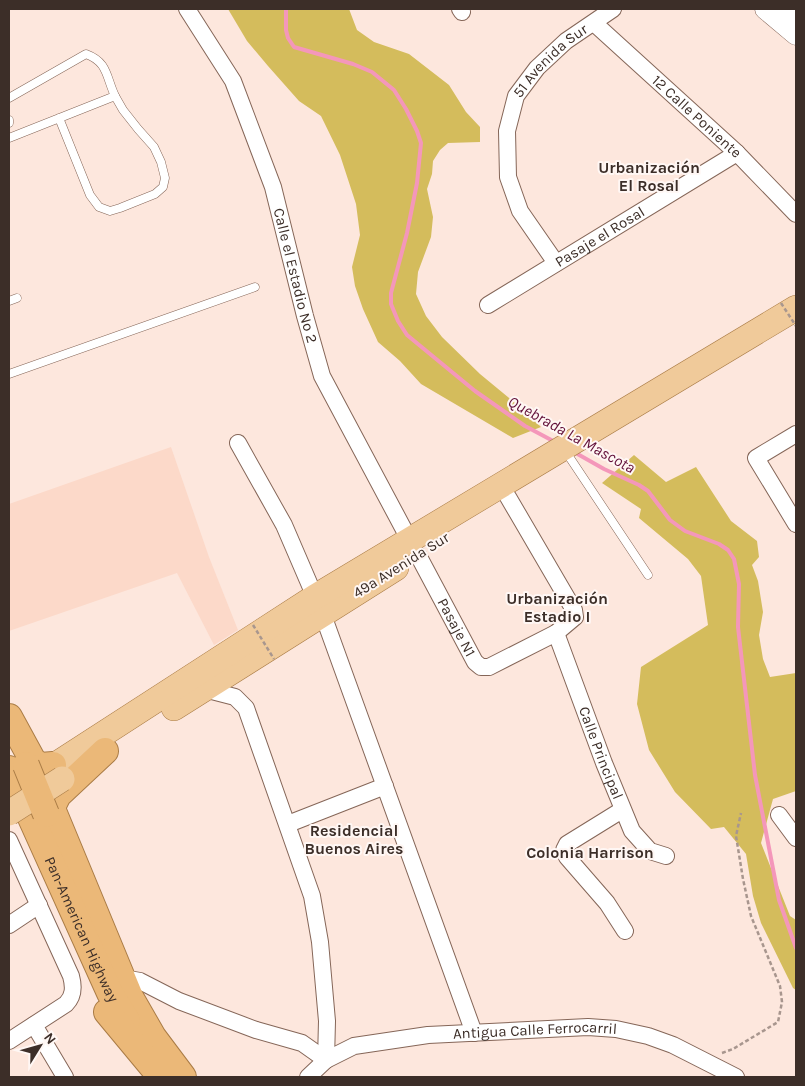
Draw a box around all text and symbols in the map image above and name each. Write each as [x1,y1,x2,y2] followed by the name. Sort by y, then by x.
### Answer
[509,20,591,101] street label: 51 Avenida Sur
[648,71,745,162] street label: 12 Calle Poniente
[598,158,700,195] district label: Urbanización El Rosal
[552,203,648,271] street label: Pasaje el Rosal
[270,206,321,345] street label: Calle el Estadio No 2
[505,392,639,477] water label: Quebrada La Mascota
[349,528,453,602] street label: 49a Avenida Sur
[506,589,608,626] district label: Urbanización Estadio I
[434,595,480,660] street label: Pasaje N1
[575,704,627,802] street label: Calle Principal
[305,821,403,858] district label: Residencial Buenos Aires
[526,843,654,862] district label: Colonia Harrison
[41,854,123,1006] street label: Pan-American Highway
[453,1018,618,1043] street label: Antigua Calle Ferrocarril
[15,1021,65,1071] north arrow
[40,1029,60,1048] text: N

